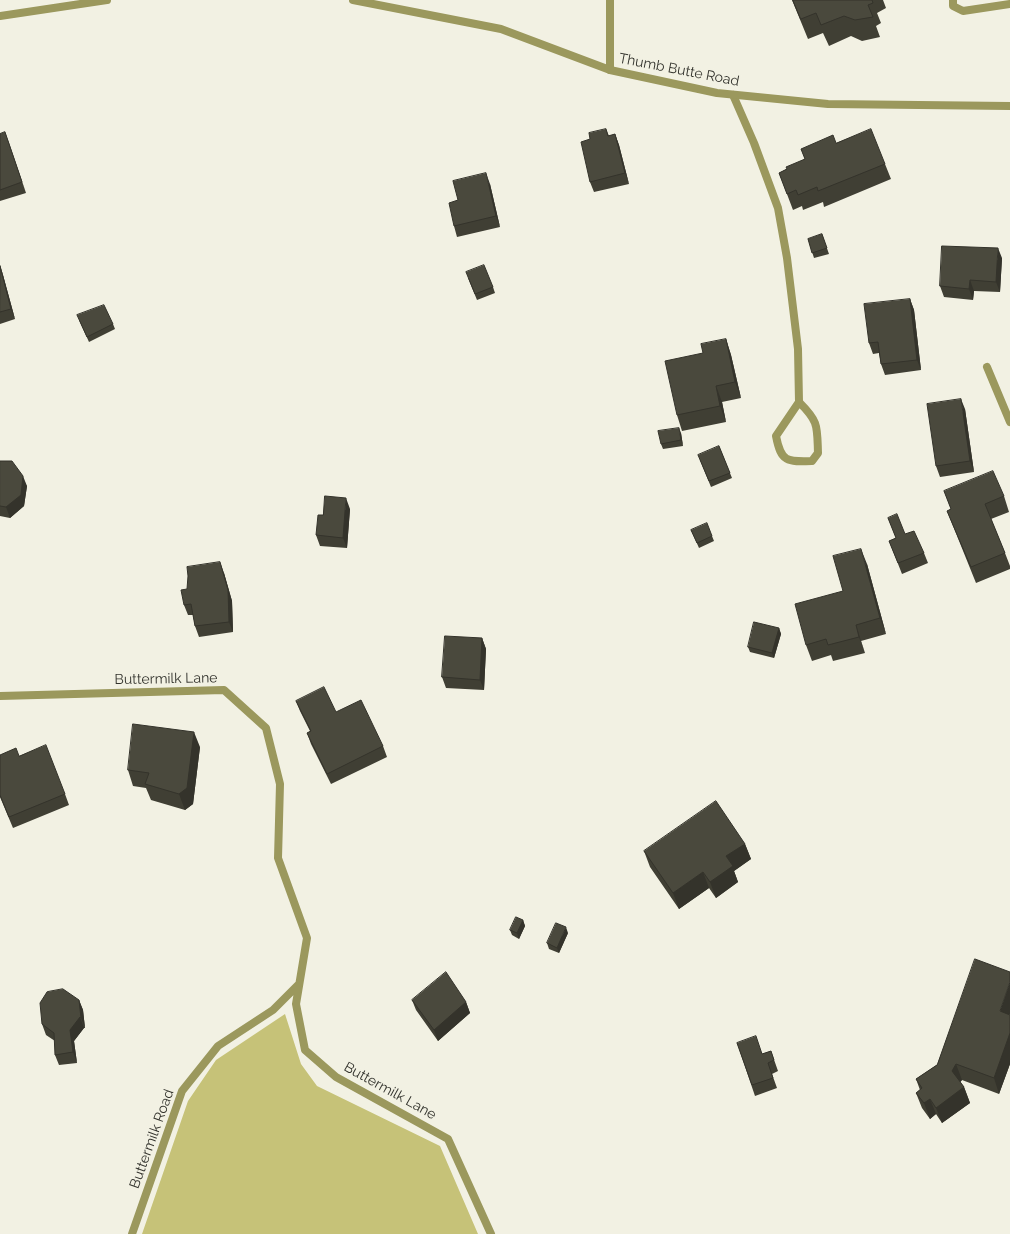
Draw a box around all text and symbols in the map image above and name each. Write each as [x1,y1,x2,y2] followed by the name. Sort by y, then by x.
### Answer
[617,50,741,90] street label: Thumb Butte Road
[114,670,218,688] street label: Buttermilk Lane
[341,1059,439,1123] street label: Buttermilk Lane
[126,1087,178,1191] street label: Buttermilk Road

